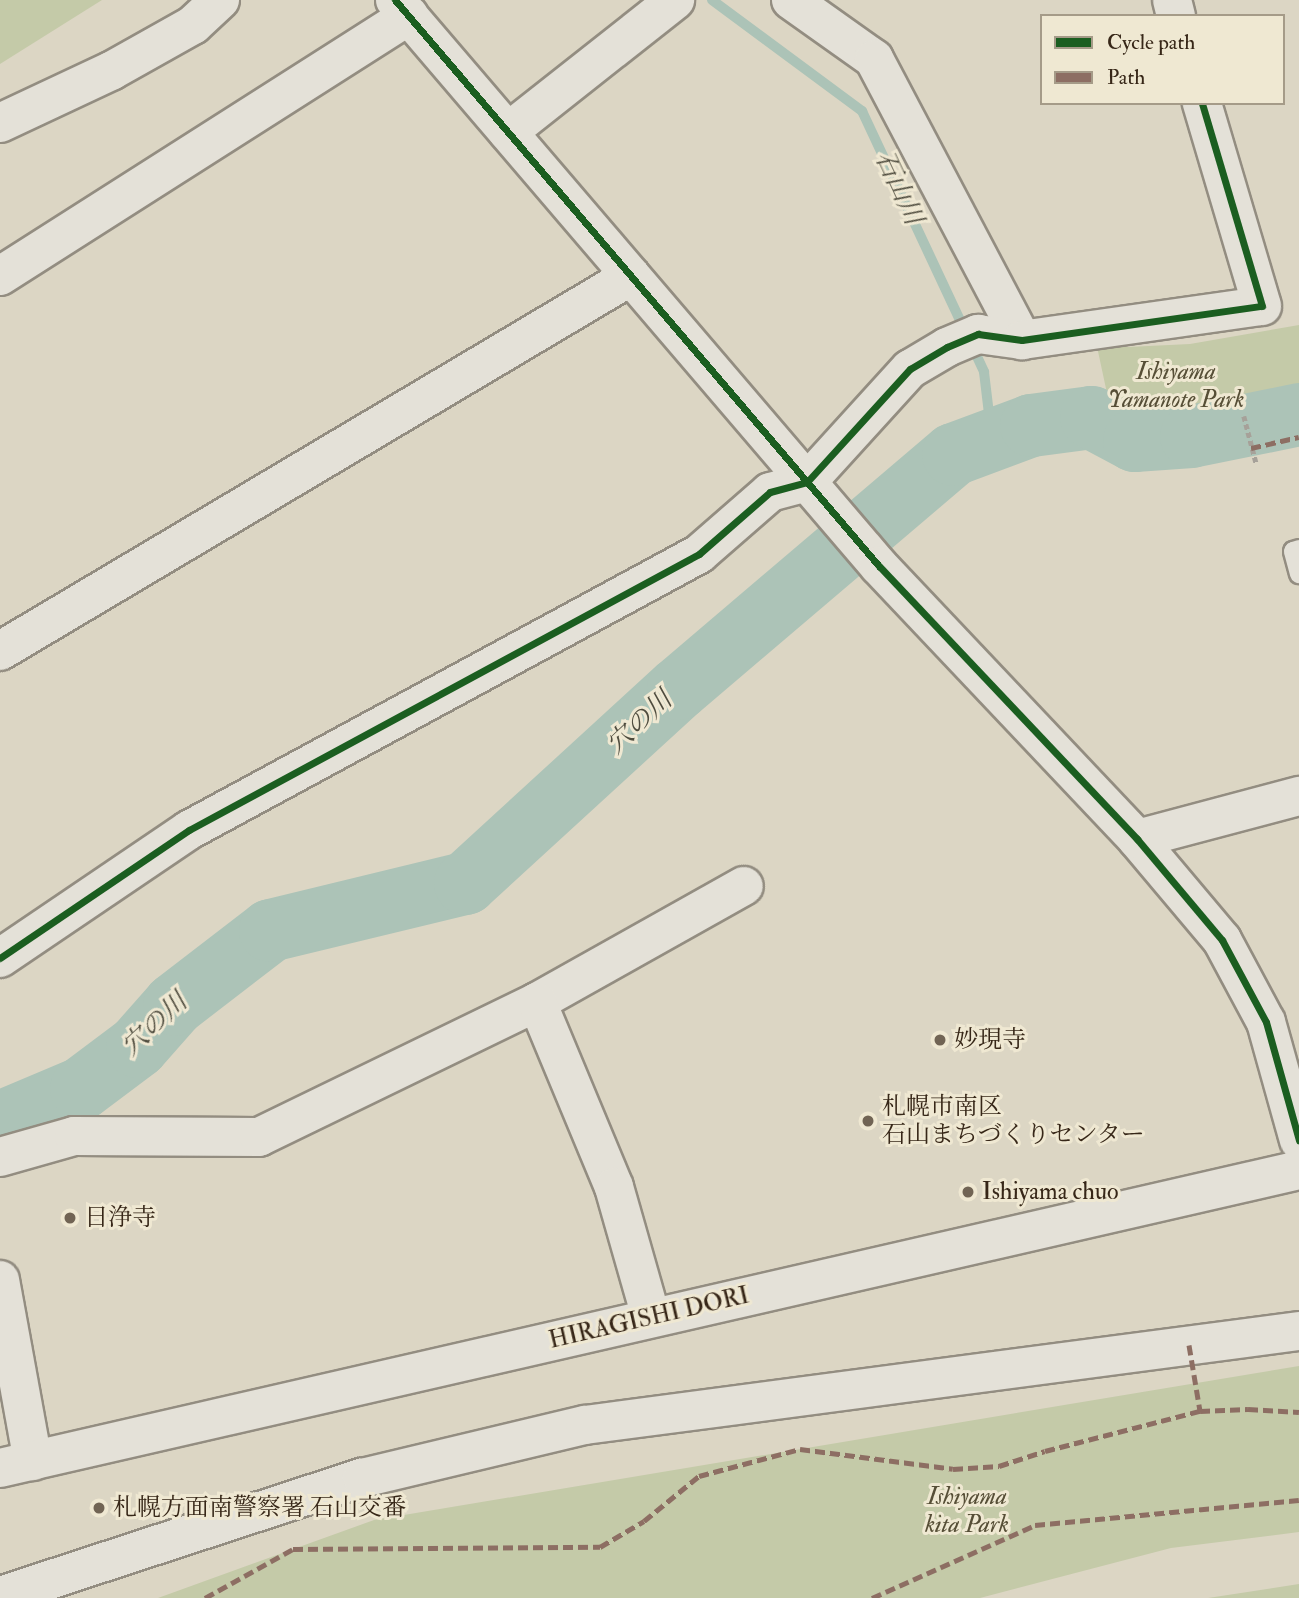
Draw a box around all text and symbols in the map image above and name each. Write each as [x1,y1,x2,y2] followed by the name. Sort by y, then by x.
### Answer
[1040,14,1285,105] legend
[1107,29,1195,56] text: Cycle path
[1107,64,1145,91] text: Path
[867,146,929,230] water label: 石山川
[1108,358,1244,414] park label: Ishiyama Yamanote Park
[601,685,679,761] water label: 穴の川
[116,987,194,1063] water label: 穴の川
[954,1026,1026,1054] place label: 妙現寺
[932,1032,948,1048] marker: 妙現寺
[882,1093,1146,1149] place label: 札幌市南区 石山まちづくりセンター
[860,1113,876,1129] marker: 札幌市南区 石山まちづくりセンター
[982,1178,1119,1206] place label: Ishiyama chuo
[960,1184,976,1200] marker: Ishiyama chuo
[84,1204,156,1232] place label: 日浄寺
[62,1210,78,1226] marker: 日浄寺
[546,1281,752,1355] street label: HIRAGISHI DORI
[925,1483,1009,1539] park label: Ishiyama kita Park
[113,1494,406,1522] place label: 札幌方面南警察署 石山交番
[91,1500,107,1516] marker: 札幌方面南警察署 石山交番

